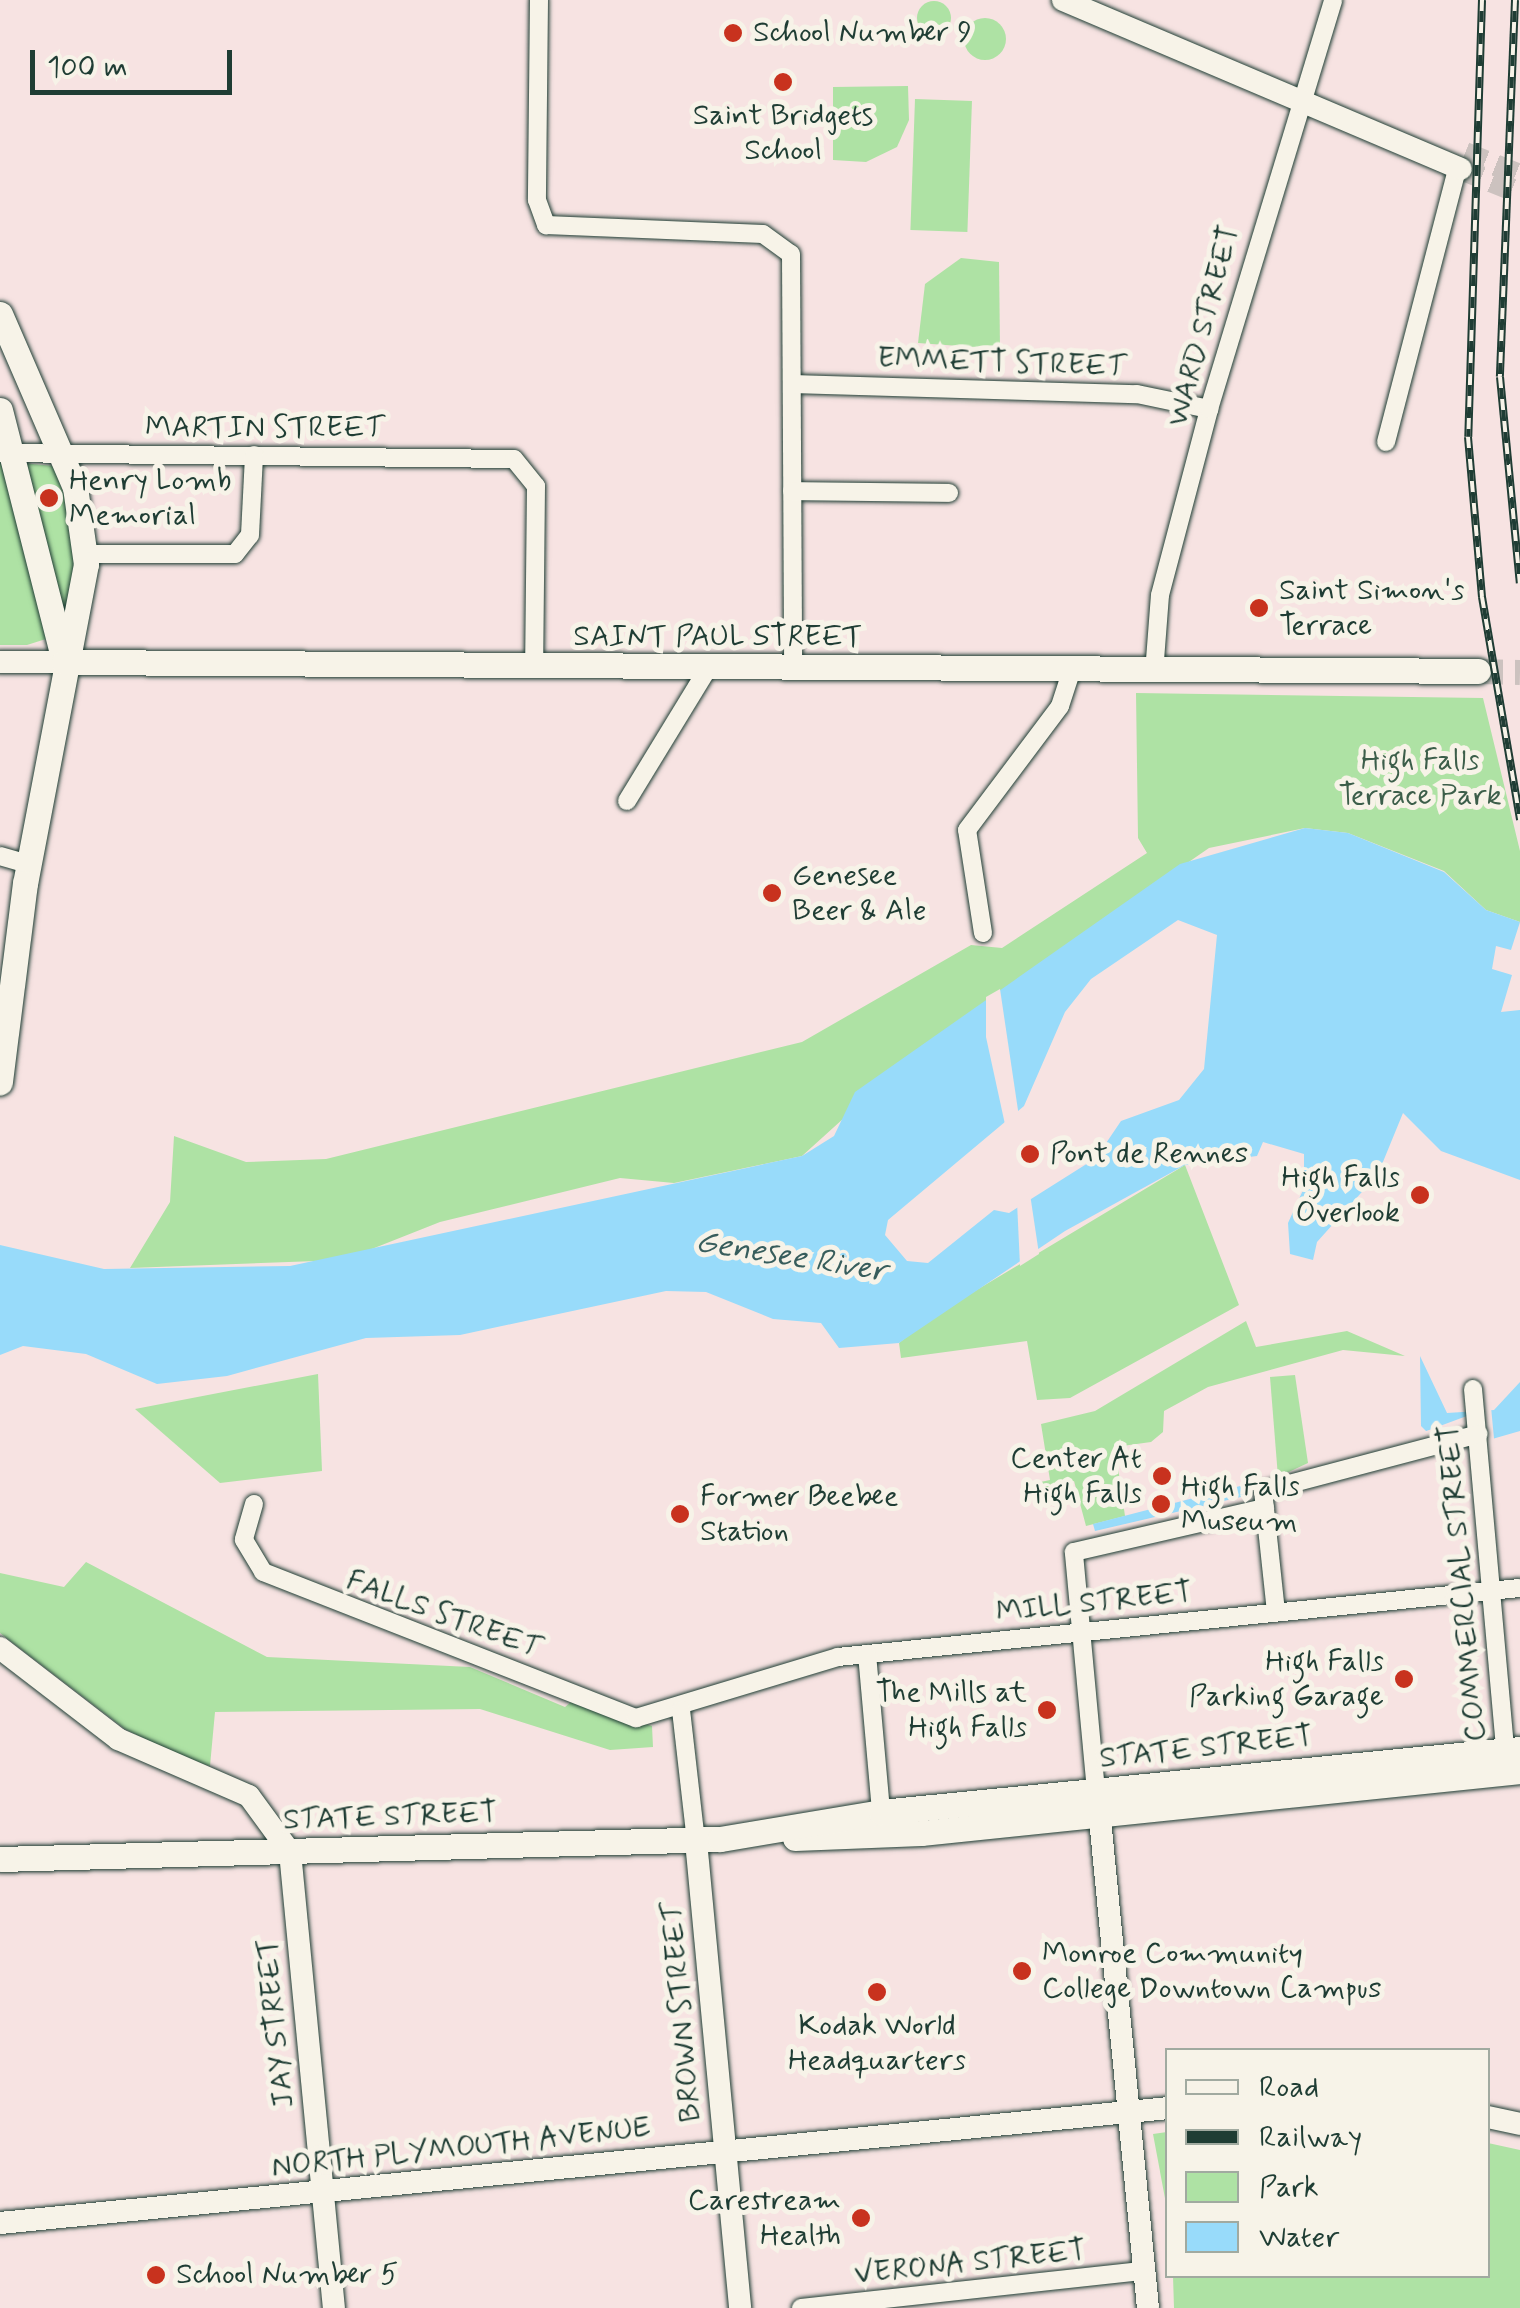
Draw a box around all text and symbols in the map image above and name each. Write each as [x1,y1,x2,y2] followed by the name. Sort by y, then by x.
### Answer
[753,15,966,51] place label: School Number 9
[722,22,744,44] marker: School Number 9
[35,30,238,92] scale bar
[47,48,128,87] text: 100 m
[772,71,794,93] marker: Saint Bridgets School
[693,98,873,168] place label: Saint Bridgets School
[1160,222,1248,430] street label: WARD STREET
[876,341,1128,385] street label: EMMETT STREET
[144,410,386,446] street label: MARTIN STREET
[69,463,232,534] place label: Henry Lomb Memorial
[38,487,60,509] marker: Henry Lomb Memorial
[1279,573,1464,644] place label: Saint Simon's Terrace
[1248,597,1270,619] marker: Saint Simon's Terrace
[572,619,864,655] street label: SAINT PAUL STREET
[1339,743,1501,814] park label: High Falls Terrace Park
[792,858,927,928] place label: Genesee Beer & Ale
[761,882,783,904] marker: Genesee Beer & Ale
[1050,1136,1251,1172] place label: Pont de Rennes
[1019,1143,1041,1165] marker: Pont de Rennes
[1281,1160,1400,1230] place label: High Falls Overlook
[1409,1184,1431,1206] marker: High Falls Overlook
[693,1223,889,1291] water label: Genesee River
[1431,1423,1495,1743] street label: COMMERCIAL STREET
[1004,1441,1142,1512] place label: Center At High Falls
[1151,1465,1173,1487] marker: Center At High Falls
[1181,1469,1300,1540] place label: High Falls Museum
[700,1479,899,1550] place label: Former Beebee Station
[1150,1493,1172,1515] marker: High Falls Museum
[669,1503,691,1525] marker: Former Beebee Station
[341,1563,547,1667] street label: FALLS STREET
[994,1575,1194,1631] street label: MILL STREET
[1190,1644,1384,1714] place label: High Falls Parking Garage
[1393,1668,1415,1690] marker: High Falls Parking Garage
[874,1675,1027,1746] place label: The Mills at High Falls
[1036,1699,1058,1721] marker: The Mills at High Falls
[1098,1719,1314,1777] street label: STATE STREET
[282,1795,498,1839] street label: STATE STREET
[654,1900,710,2124] street label: BROWN STREET
[249,1935,303,2111] street label: JAY STREET
[1042,1936,1396,2006] place label: Monroe Community College Downtown Campus
[1011,1960,1033,1982] marker: Monroe Community College Downtown Campus
[866,1981,888,2003] marker: Kodak World Headquarters
[788,2008,966,2078] place label: Kodak World Headquarters
[1165,2048,1490,2278] legend
[1259,2068,1319,2107] text: Road
[270,2110,652,2186] street label: NORTH PLYMOUTH AVENUE
[1259,2118,1362,2157] text: Railway
[1259,2168,1319,2207] text: Park
[688,2183,841,2254] place label: Carestream Health
[850,2207,872,2229] marker: Carestream Health
[1259,2218,1339,2257] text: Water
[852,2233,1088,2293] street label: VERONA STREET
[176,2257,392,2293] place label: School Number 5
[145,2264,167,2286] marker: School Number 5

